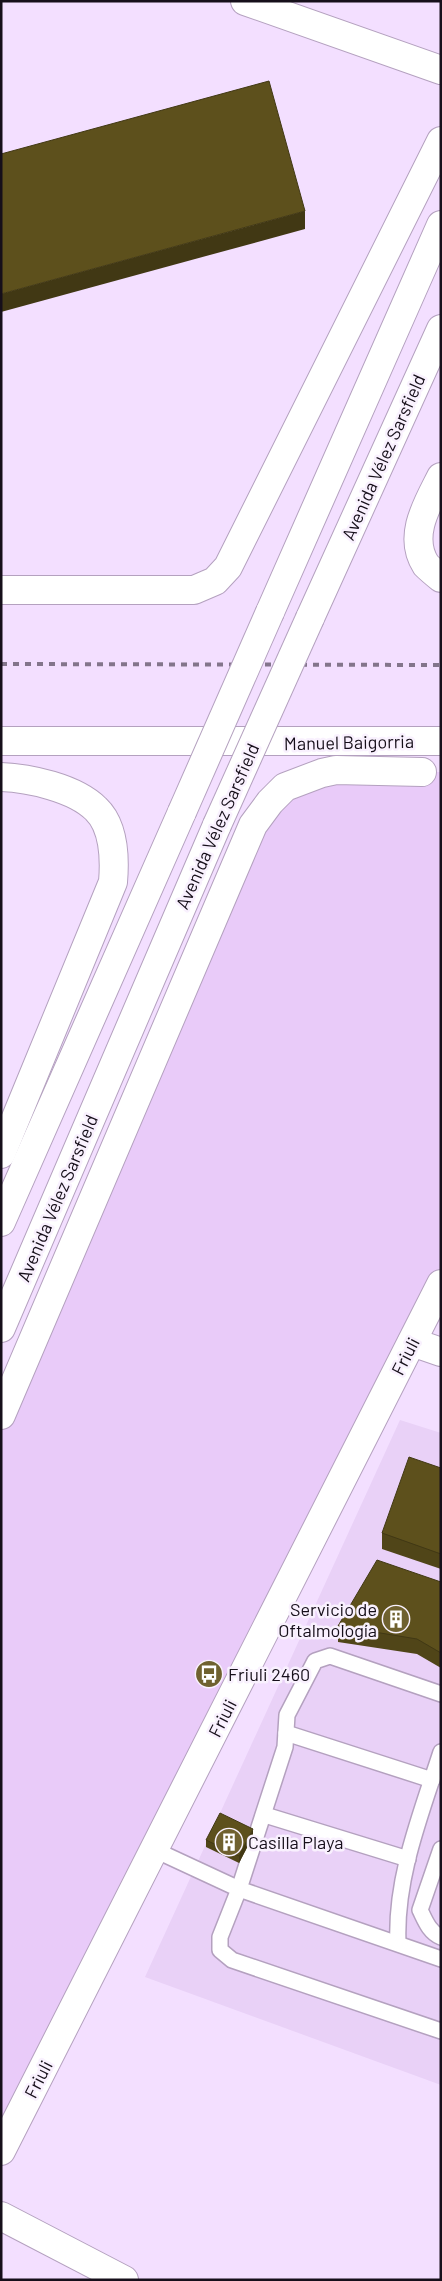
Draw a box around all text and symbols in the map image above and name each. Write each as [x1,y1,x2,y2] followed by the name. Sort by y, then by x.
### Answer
[336,371,430,543] street label: Avenida Vélez Sarsfield
[284,730,414,754] street label: Manuel Baigorria
[170,740,264,912] street label: Avenida Vélez Sarsfield
[12,1111,102,1285] street label: Avenida Vélez Sarsfield
[386,1333,424,1379] street label: Friuli
[278,1598,377,1641] place label: Servicio de Oftalmología
[381,1604,411,1634] building icon: Servicio de Oftalmología
[194,1659,224,1689] bus stop icon: Friuli 2460
[228,1663,310,1685] place label: Friuli 2460
[203,1695,241,1741] street label: Friuli
[214,1827,244,1857] building icon: Casilla Playa
[248,1831,344,1853] place label: Casilla Playa
[19,2056,57,2102] street label: Friuli

